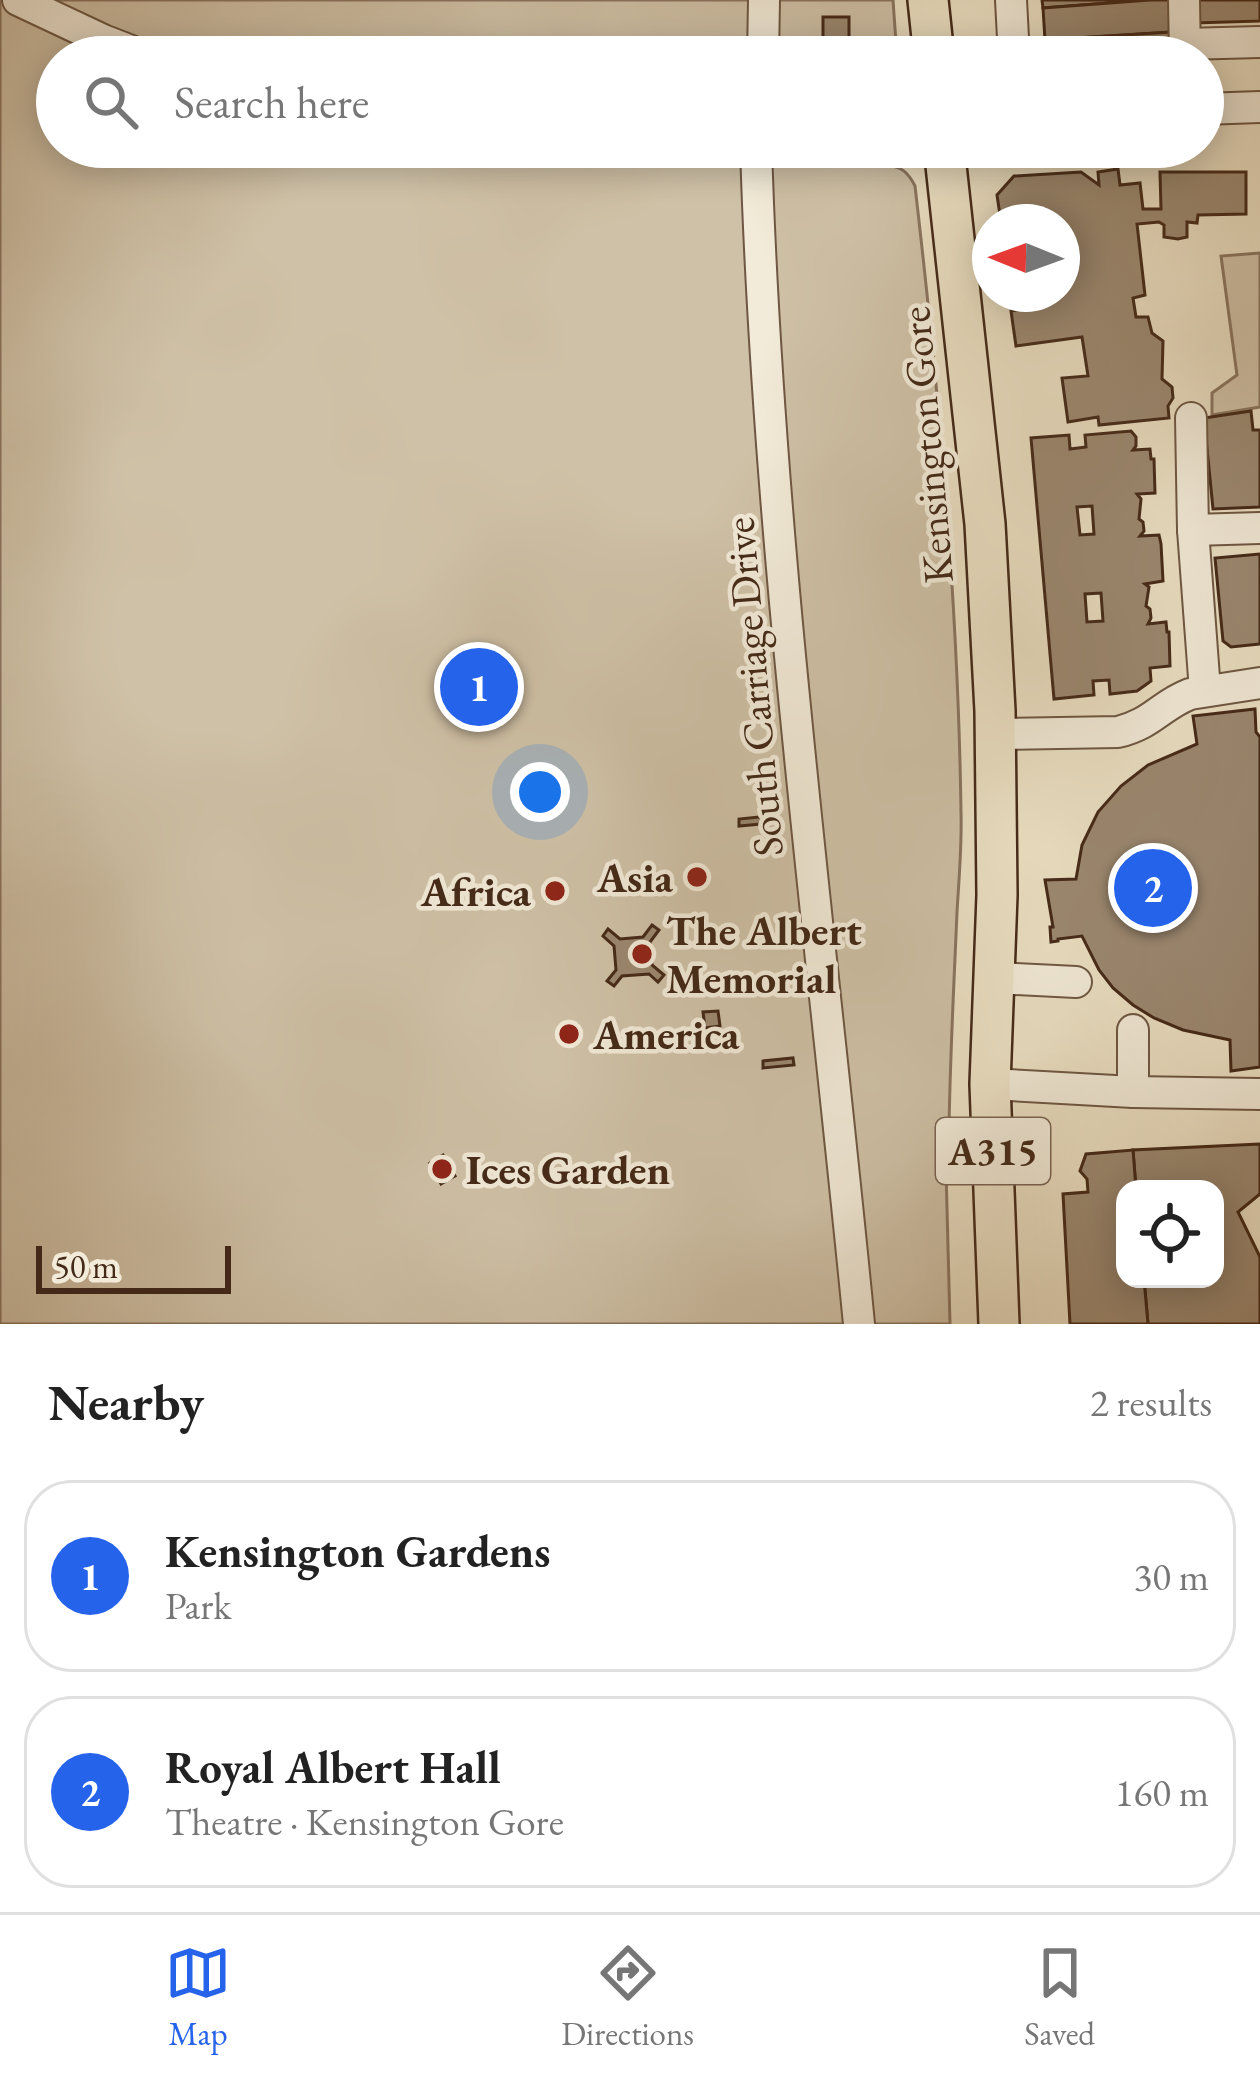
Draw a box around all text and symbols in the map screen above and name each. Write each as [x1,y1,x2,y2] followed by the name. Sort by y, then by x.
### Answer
[36,36,1224,168] search box
[78,69,144,135] icon: search
[174,73,369,131] text: Search here
[972,204,1080,312] north arrow
[887,304,966,586] street label: Kensington Gore
[711,515,796,859] street label: South Carriage Drive
[440,642,518,732] pin: 1
[510,762,570,822] your location
[1114,843,1192,933] pin: 2
[596,850,674,905] place label: Asia
[420,864,532,919] place label: Africa
[684,864,710,890] marker: Asia
[542,878,568,904] marker: Africa
[666,903,862,1006] place label: The Albert Memorial
[629,941,655,967] marker: The Albert Memorial
[592,1007,740,1062] place label: America
[556,1021,582,1047] marker: America
[936,1118,1050,1184] road number: A315
[466,1142,671,1197] place label: Ices Garden
[429,1156,455,1182] marker: Ices Garden
[1116,1180,1224,1288] map controls
[1116,1180,1224,1288] button: locate
[36,1240,231,1293] scale bar
[54,1245,118,1288] text: 50 m
[48,1369,204,1435] text: Nearby
[1090,1377,1212,1428] text: 2 results
[165,1522,550,1580] text: Kensington Gardens
[80,1551,100,1602] text: 1
[1133,1551,1209,1602] text: 30 m
[165,1580,231,1631] text: Park
[165,1738,501,1796] text: Royal Albert Hall
[80,1767,100,1818] text: 2
[1115,1767,1209,1818] text: 160 m
[165,1796,564,1847] text: Theatre · Kensington Gore
[165,1940,231,2055] tab: Map
[561,1940,694,2055] tab: Directions
[1024,1940,1095,2055] tab: Saved

